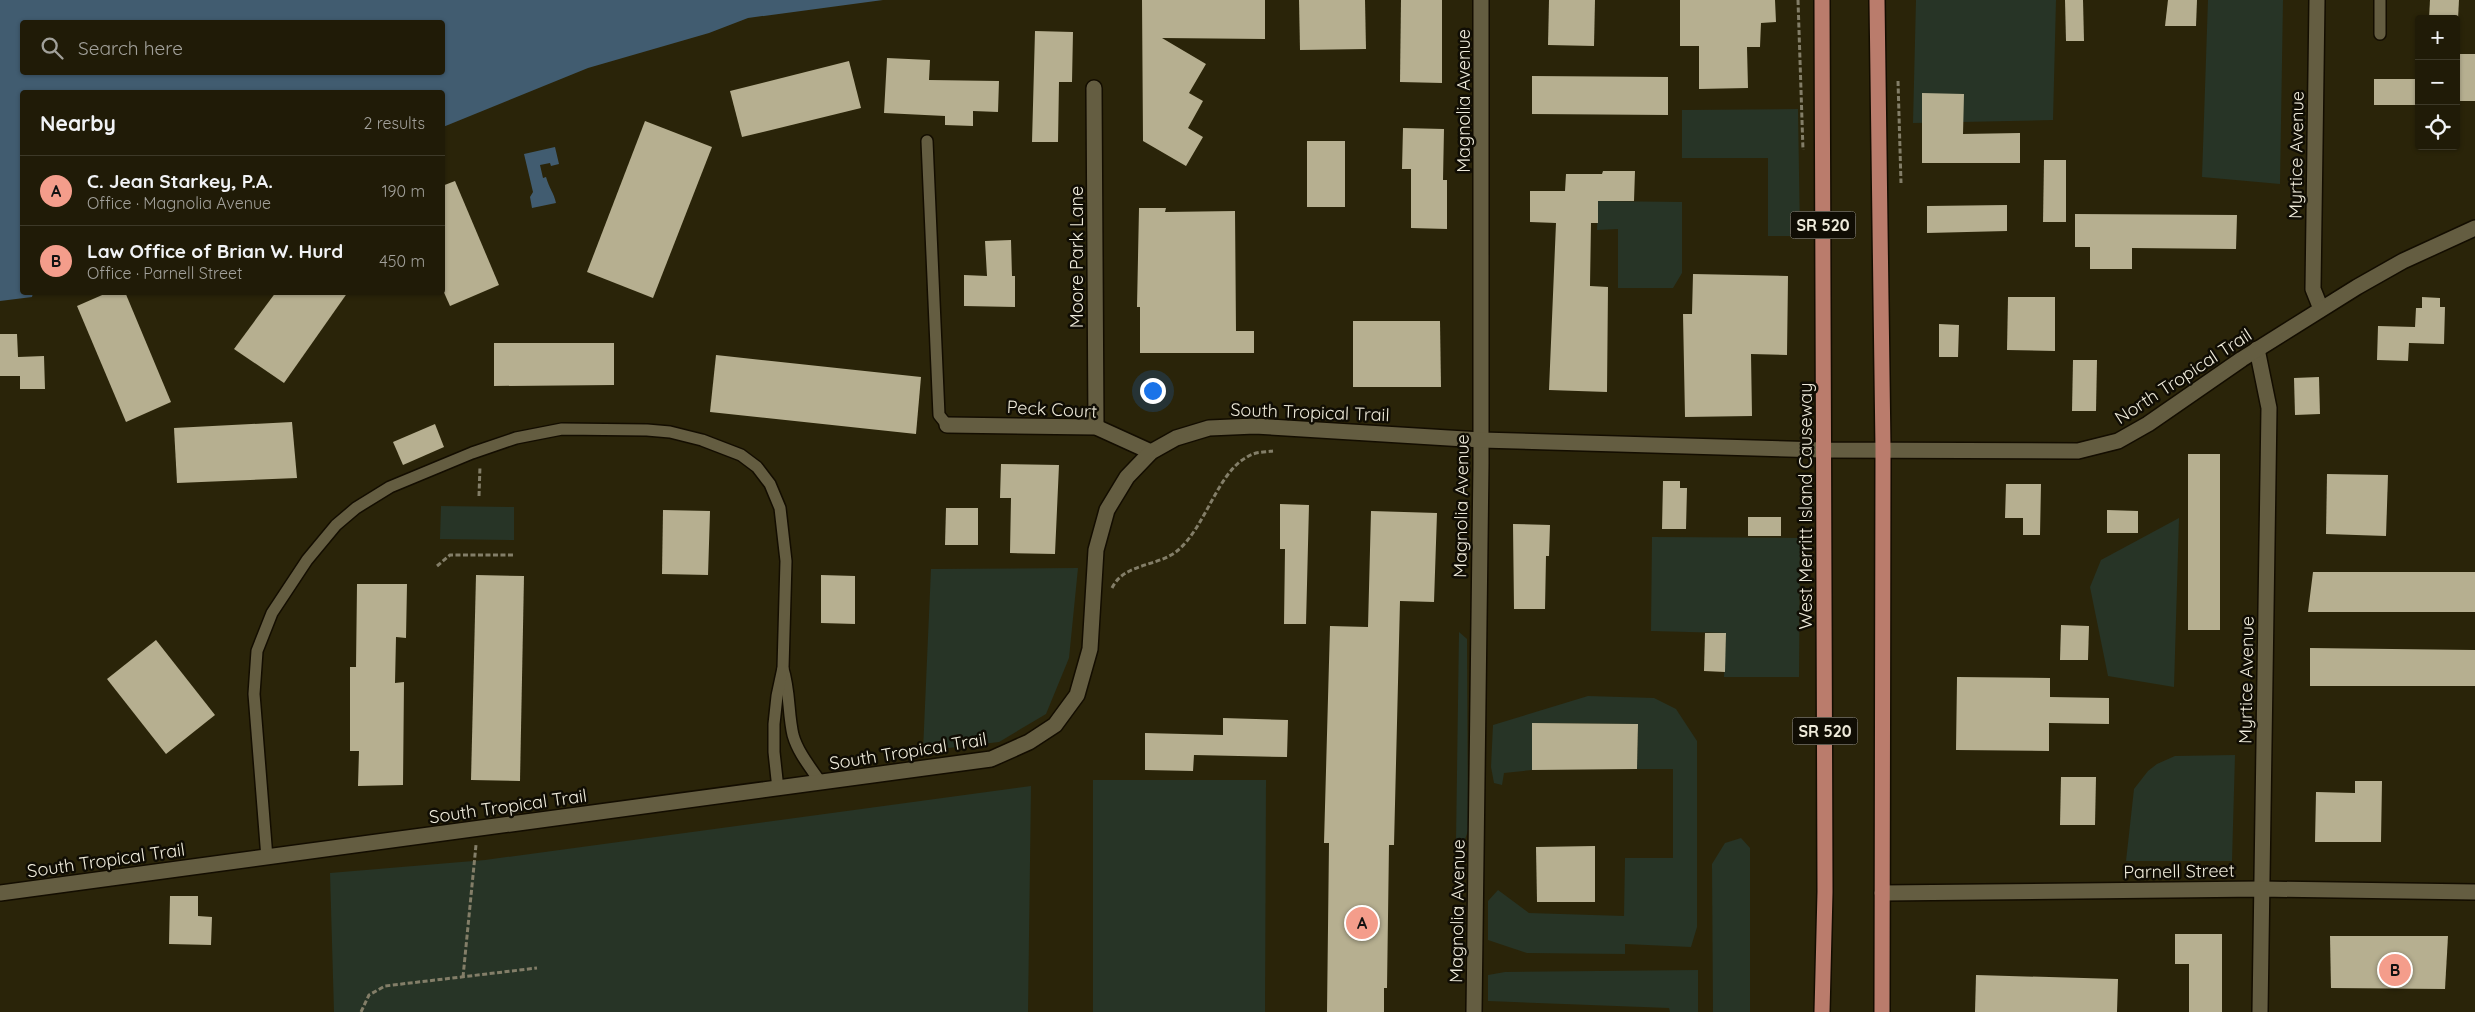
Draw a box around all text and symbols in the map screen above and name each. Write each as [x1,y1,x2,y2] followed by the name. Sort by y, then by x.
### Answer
[2415,15,2460,150] map controls
[2415,15,2460,60] button: +
[20,20,445,75] search box
[1452,29,1475,173] street label: Magnolia Avenue
[38,34,66,62] icon: search
[78,36,183,60] text: Search here
[2415,60,2460,105] button: −
[2283,91,2309,219] street label: Myrtice Avenue
[2415,105,2460,150] button: locate
[40,110,116,136] text: Nearby
[363,113,425,133] text: 2 results
[87,169,273,193] text: C. Jean Starkey, P.A.
[51,181,61,201] text: A
[382,181,425,201] text: 190 m
[1065,186,1088,328] street label: Moore Park Lane
[87,193,271,213] text: Office · Magnolia Avenue
[1790,212,1856,238] road number: SR 520
[87,239,343,263] text: Law Office of Brian W. Hurd
[51,251,61,271] text: B
[379,251,425,271] text: 450 m
[87,263,242,283] text: Office · Parnell Street
[2110,323,2256,429] street label: North Tropical Trail
[1140,378,1166,404] your location
[1794,383,1817,629] street label: West Merritt Island Causeway
[1006,395,1098,423] street label: Peck Court
[1230,398,1390,426] street label: South Tropical Trail
[1448,434,1474,578] street label: Magnolia Avenue
[2233,616,2259,744] street label: Myrtice Avenue
[1792,718,1858,744] road number: SR 520
[828,727,988,775] street label: South Tropical Trail
[428,784,588,828] street label: South Tropical Trail
[26,838,186,882] street label: South Tropical Trail
[1444,839,1470,983] street label: Magnolia Avenue
[2123,859,2235,883] street label: Parnell Street
[1346,904,1378,942] pin: A
[2379,951,2411,989] pin: B

